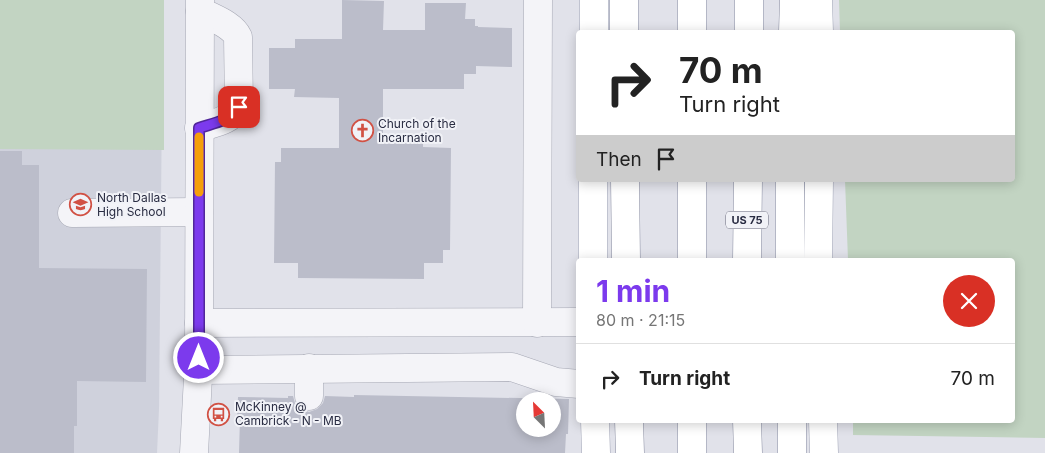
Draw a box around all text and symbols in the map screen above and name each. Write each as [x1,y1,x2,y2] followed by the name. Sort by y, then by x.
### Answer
[679,49,763,91] text: 70 m
[596,50,661,115] icon: right
[218,86,260,128] pin
[679,91,780,117] text: Turn right
[225,93,253,121] icon: arrive
[378,116,456,145] place label: Church of the Incarnation
[350,119,374,143] church icon: Church of the Incarnation
[652,145,680,173] icon: arrive
[596,148,642,171] text: Then
[97,190,167,219] place label: North Dallas High School
[69,193,93,217] school or university icon: North Dallas High School
[726,212,768,228] road number: US 75
[596,273,670,309] text: 1 min
[943,275,995,327] button: close
[596,310,685,330] text: 80 m · 21:15
[172,331,224,383] position arrow
[596,365,624,393] icon: right
[639,367,730,390] text: Turn right
[951,367,995,390] text: 70 m
[516,392,561,438] north arrow
[516,392,561,437] map controls
[235,399,342,428] place label: McKinney @ Cambrick - N - MB
[207,402,231,426] bus stop icon: McKinney @ Cambrick - N - MB

